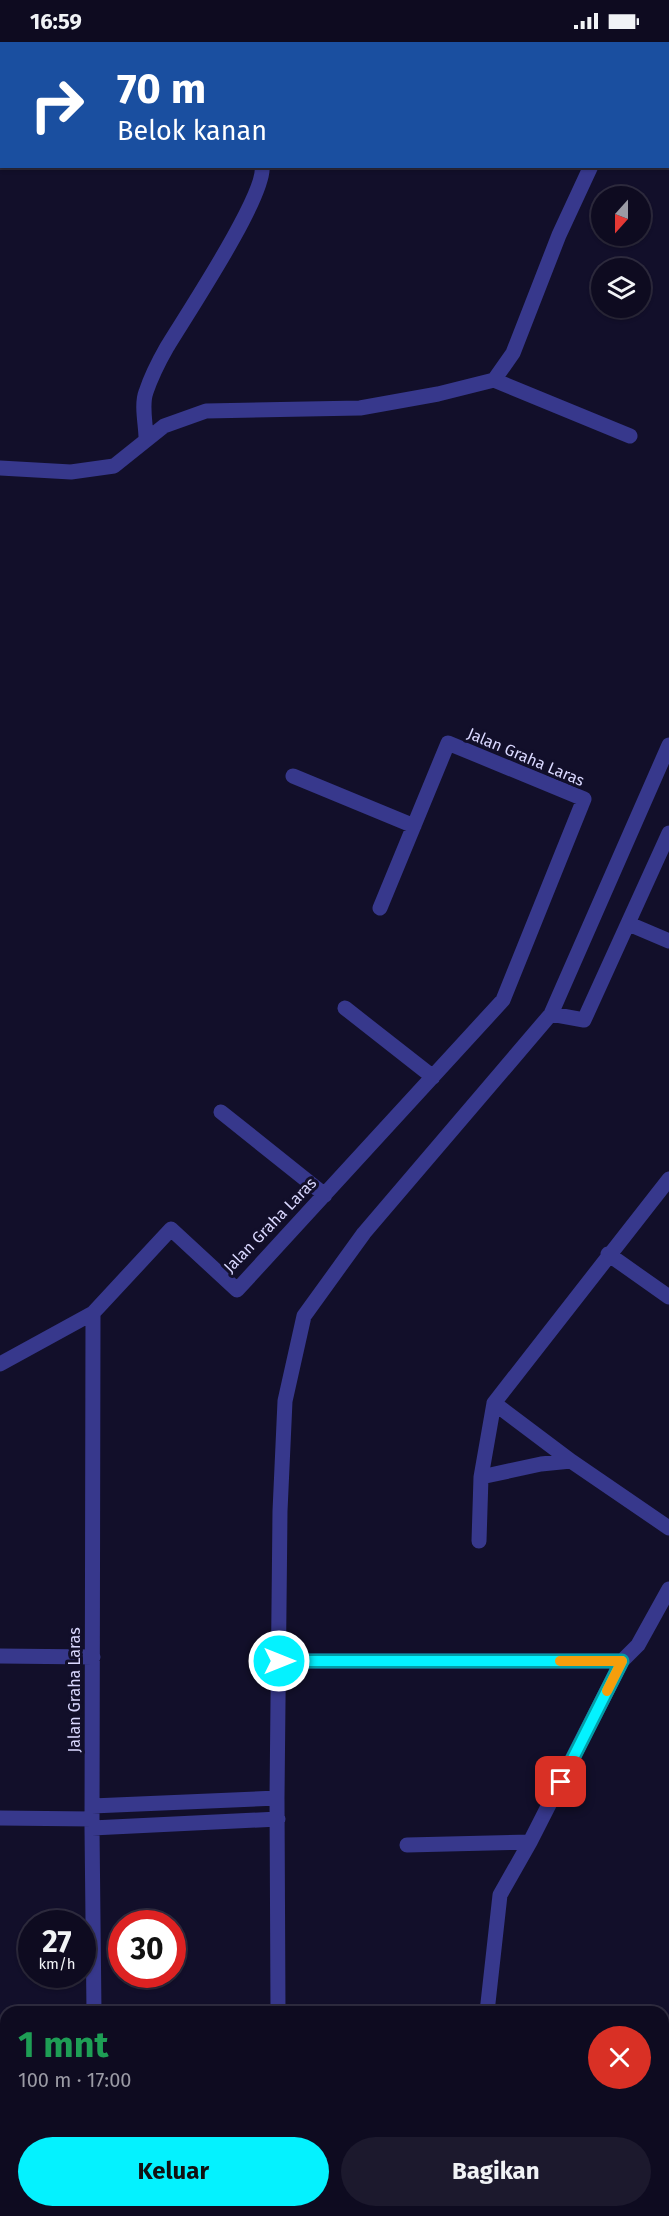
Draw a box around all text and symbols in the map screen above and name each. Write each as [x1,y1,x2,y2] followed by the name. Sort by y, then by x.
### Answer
[30,8,82,35] text: 16:59
[117,64,206,114] text: 70 m
[18,66,96,144] icon: right
[117,115,267,147] text: Belok kanan
[591,186,651,246] north arrow
[591,186,651,318] map controls
[591,258,651,318] button: layers
[465,724,587,790] street label: Jalan Graha Laras
[220,1173,320,1277] street label: Jalan Graha Laras
[65,1627,84,1753] street label: Jalan Graha Laras
[247,1629,311,1693] position arrow
[535,1756,586,1807] pin
[544,1765,577,1798] icon: arrive
[108,1910,186,1988] speed limit sign: 30
[42,1924,72,1960] text: 27
[38,1955,76,1973] text: km/h
[18,2023,108,2067] text: 1 mnt
[588,2026,651,2089] button: close
[18,2068,131,2092] text: 100 m · 17:00
[18,2137,329,2206] button: Keluar
[341,2137,651,2206] button: Bagikan

